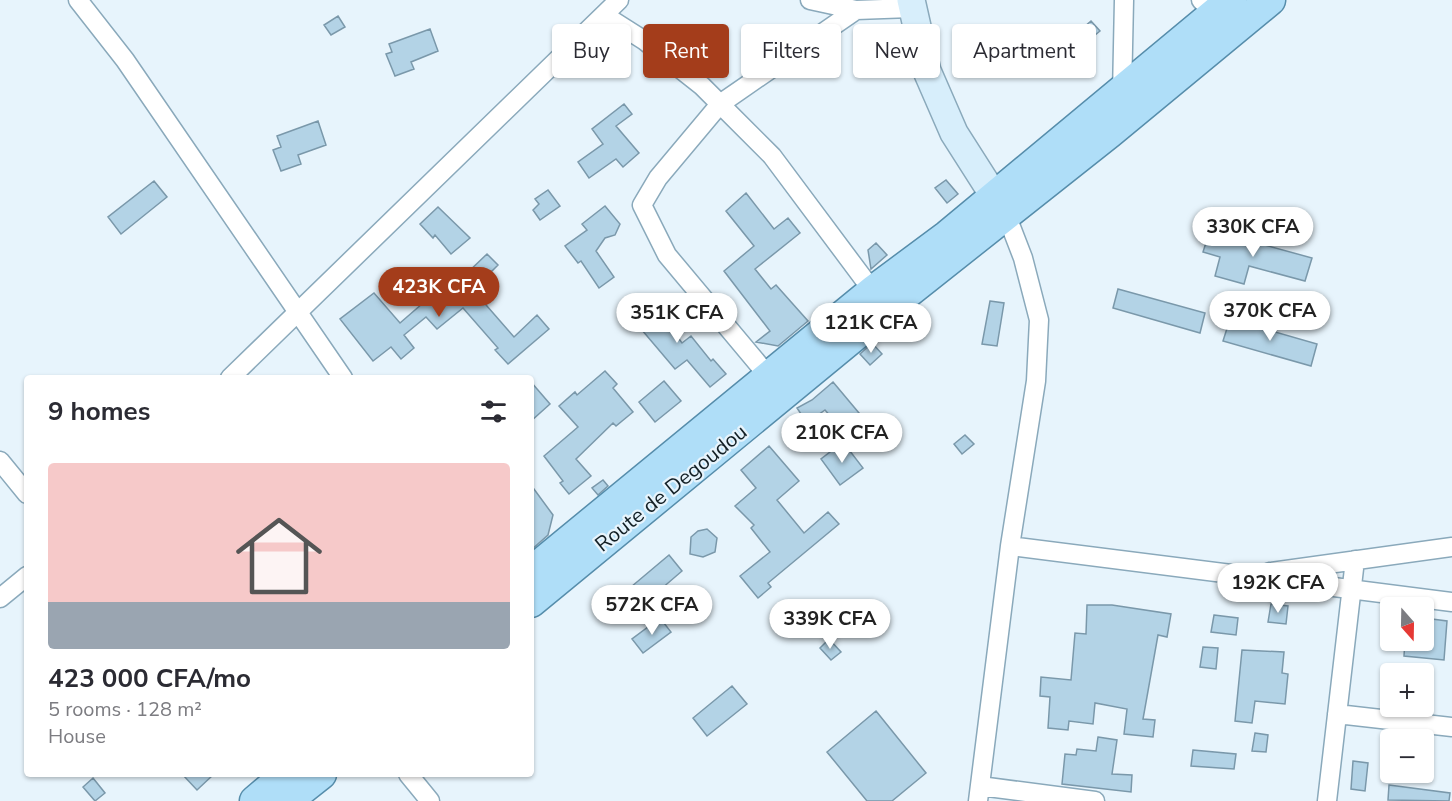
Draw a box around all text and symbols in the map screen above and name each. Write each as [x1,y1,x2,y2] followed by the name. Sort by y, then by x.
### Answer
[552,24,631,78] chip: Buy
[643,24,729,78] chip: Rent
[741,24,841,78] chip: Filters
[853,24,940,78] chip: New
[952,24,1096,78] chip: Apartment
[1191,207,1315,258] pin: 330K CFA
[1206,213,1300,240] text: 330K CFA
[377,267,501,318] pin: 423K CFA
[392,273,486,300] text: 423K CFA
[1208,291,1332,342] pin: 370K CFA
[615,293,739,344] pin: 351K CFA
[1223,297,1317,324] text: 370K CFA
[630,299,724,326] text: 351K CFA
[809,303,933,354] pin: 121K CFA
[824,309,918,336] text: 121K CFA
[48,394,150,429] text: 9 homes
[477,395,510,428] icon: filters
[780,413,904,464] pin: 210K CFA
[589,418,753,558] street label: Route de Degoudou
[795,419,889,446] text: 210K CFA
[225,502,333,610] icon: home
[1216,563,1340,614] pin: 192K CFA
[1231,569,1325,596] text: 192K CFA
[590,585,714,636] pin: 572K CFA
[605,591,699,618] text: 572K CFA
[1380,597,1434,651] north arrow
[1380,597,1434,783] map controls
[768,599,892,650] pin: 339K CFA
[783,605,877,632] text: 339K CFA
[48,661,251,696] text: 423 000 CFA/mo
[1380,663,1434,717] button: +
[48,696,202,723] text: 5 rooms · 128 m²
[48,723,106,750] text: House
[1380,729,1434,783] button: −

